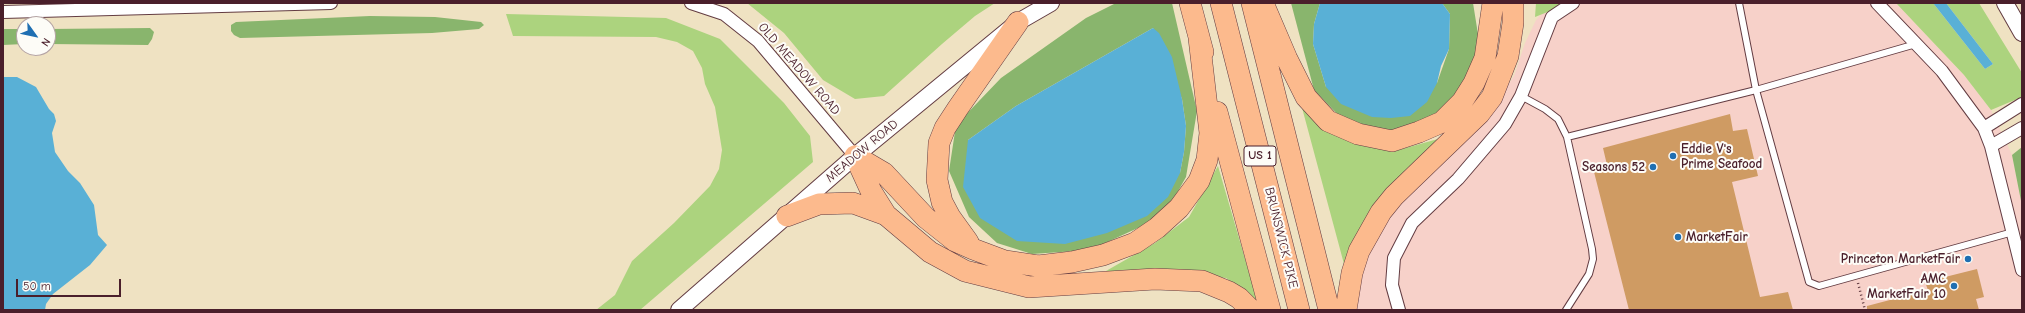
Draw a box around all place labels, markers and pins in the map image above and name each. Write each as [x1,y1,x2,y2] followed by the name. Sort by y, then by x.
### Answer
[1681,141,1762,172] place label: Eddie V's Prime Seafood
[1668,151,1678,161] marker: Eddie V's Prime Seafood
[1582,159,1645,175] place label: Seasons 52
[1648,162,1658,172] marker: Seasons 52
[1686,229,1748,245] place label: MarketFair
[1673,232,1683,242] marker: MarketFair
[1841,251,1960,267] place label: Princeton MarketFair
[1963,254,1973,264] marker: Princeton MarketFair
[1867,271,1946,302] place label: AMC MarketFair 10
[1949,281,1959,291] marker: AMC MarketFair 10

